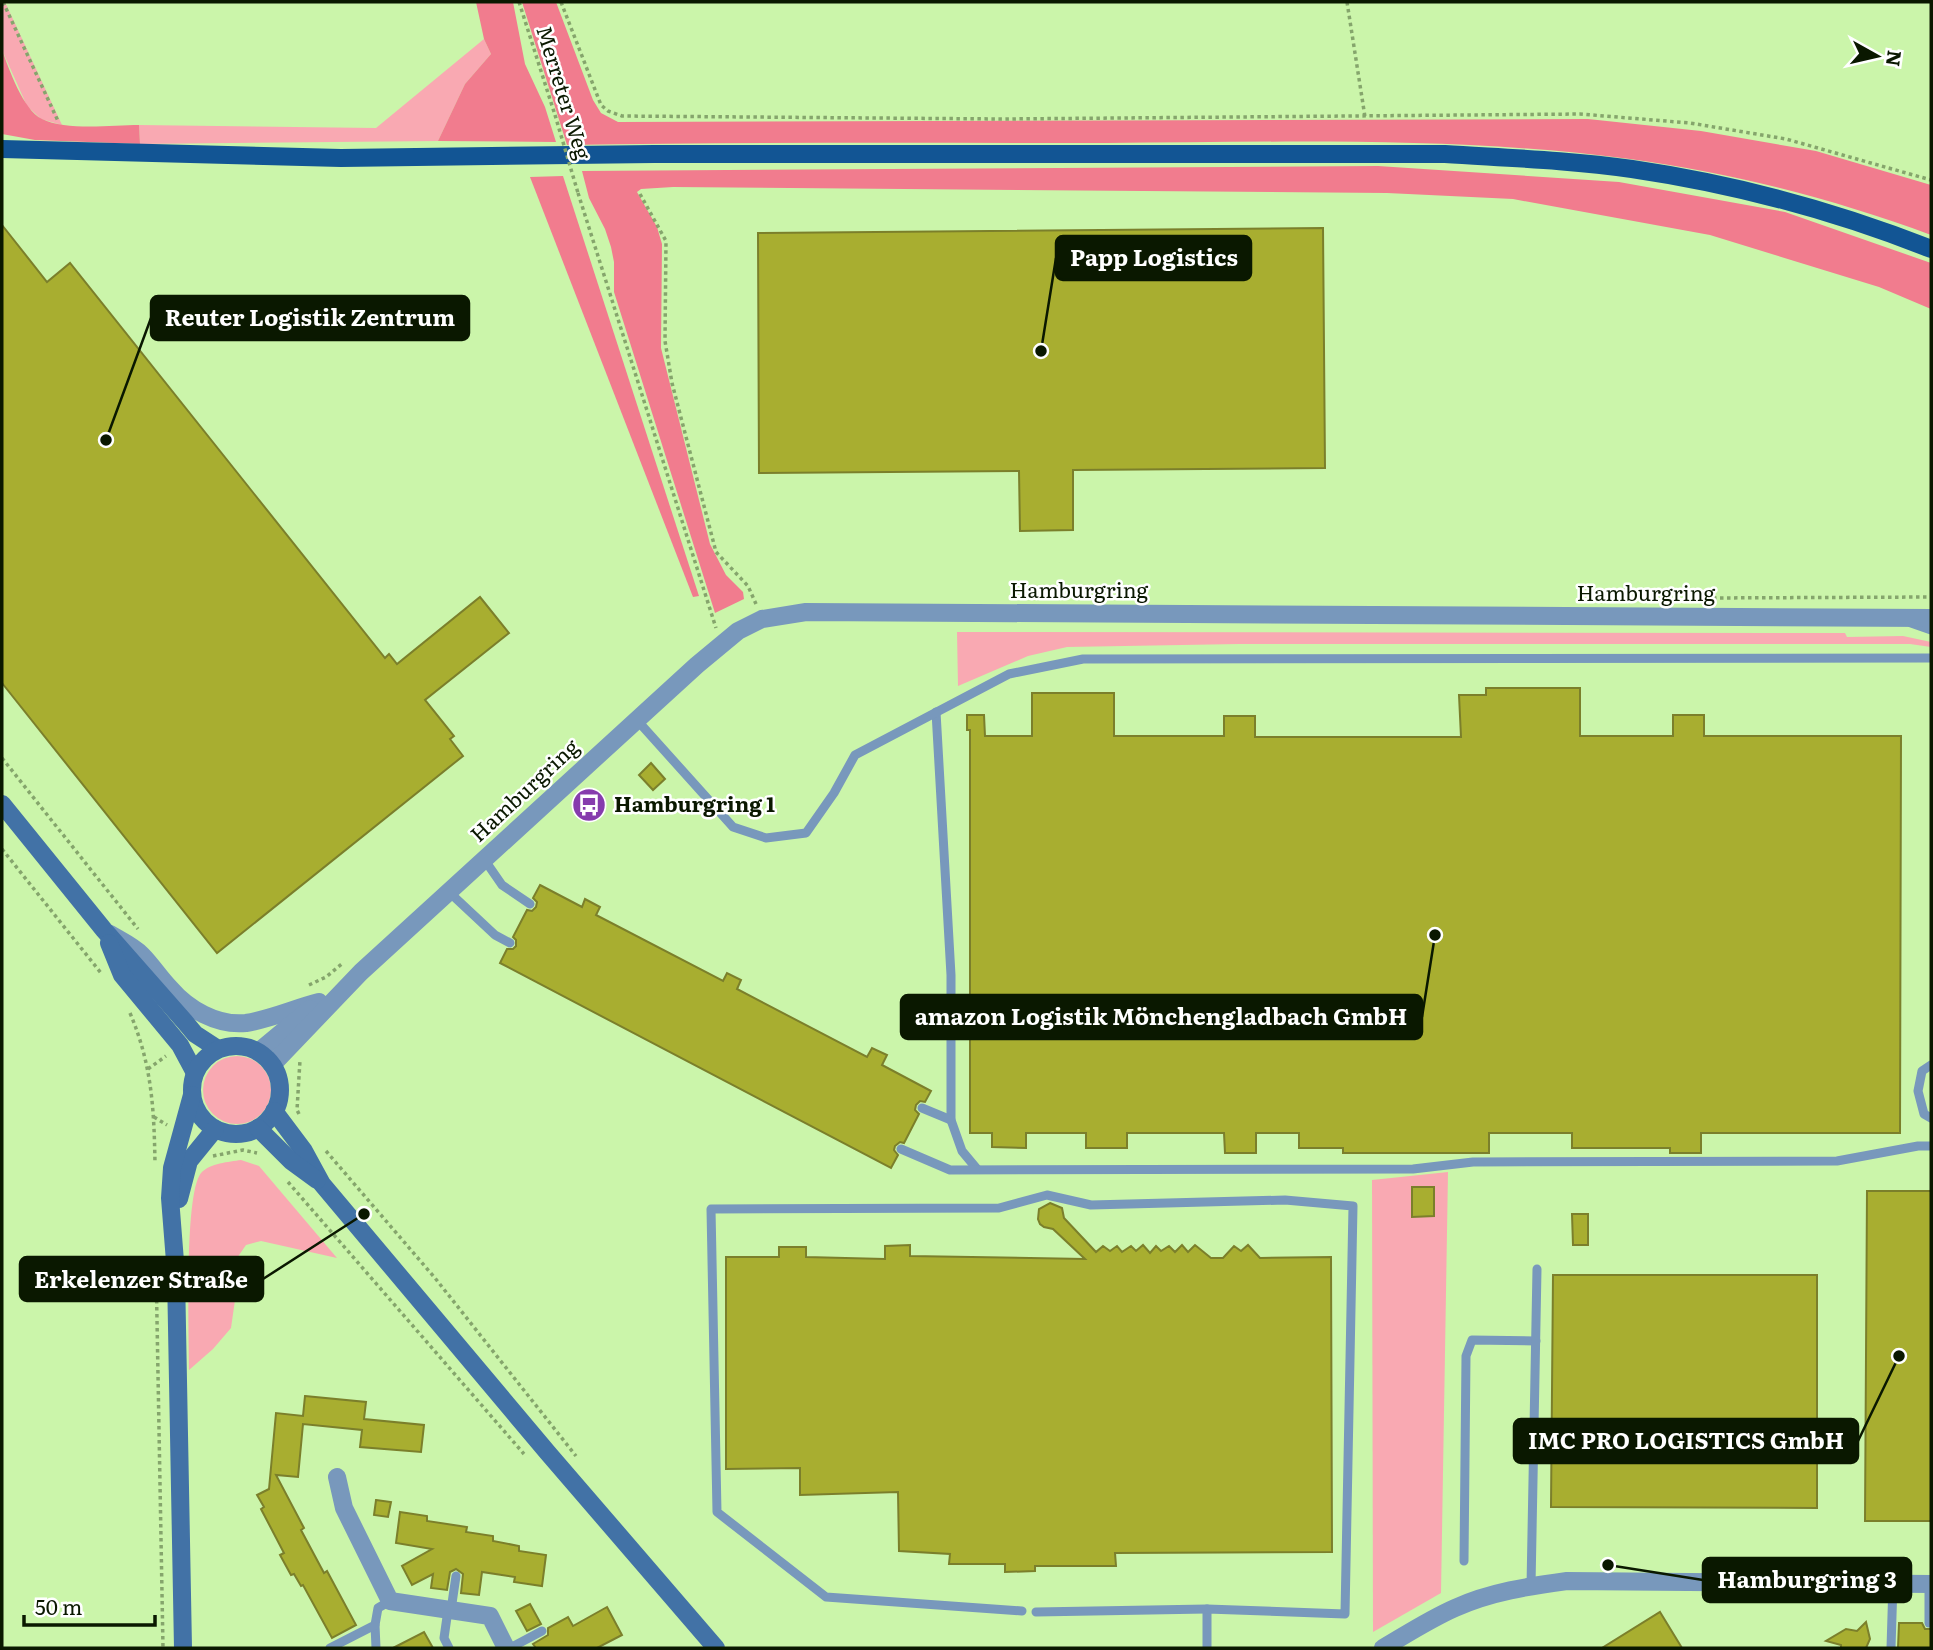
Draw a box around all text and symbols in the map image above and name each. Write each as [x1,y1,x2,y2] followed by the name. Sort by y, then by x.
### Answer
[1842,21,1912,91] north arrow
[530,22,601,163] street label: Merreter Weg
[1880,49,1910,68] text: N
[1056,236,1251,280] callout: Papp Logistics
[1070,239,1238,273] text: Papp Logistics
[151,296,469,340] callout: Reuter Logistik Zentrum
[165,299,455,333] text: Reuter Logistik Zentrum
[1010,573,1149,604] street label: Hamburgring
[1577,576,1716,607] street label: Hamburgring
[462,730,585,848] street label: Hamburgring
[570,786,608,824] bus stop icon: Hamburgring 1
[614,787,775,818] place label: Hamburgring 1
[901,995,1422,1039] callout: amazon Logistik Mönchengladbach GmbH
[915,998,1407,1032] text: amazon Logistik Mönchengladbach GmbH
[20,1257,263,1301] callout: Erkelenzer Straße
[34,1261,248,1295] text: Erkelenzer Straße
[1514,1419,1858,1463] callout: IMC PRO LOGISTICS GmbH
[1528,1422,1844,1456] text: IMC PRO LOGISTICS GmbH
[1703,1558,1911,1602] callout: Hamburgring 3
[1717,1561,1897,1595] text: Hamburgring 3
[24,1584,156,1628] scale bar
[35,1590,82,1621] text: 50 m

